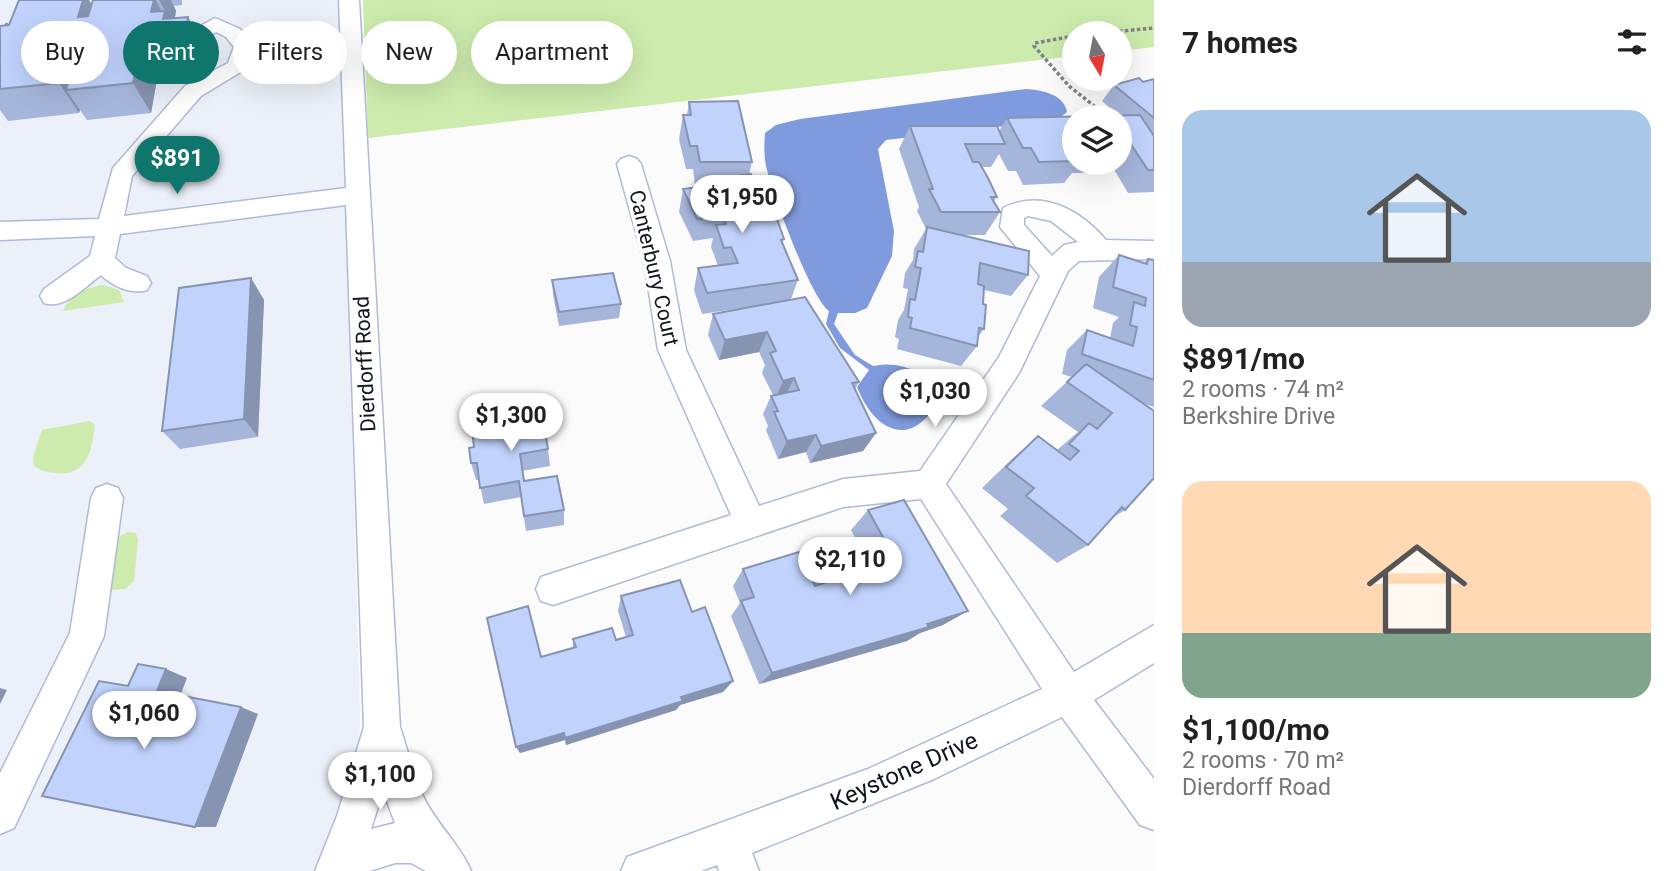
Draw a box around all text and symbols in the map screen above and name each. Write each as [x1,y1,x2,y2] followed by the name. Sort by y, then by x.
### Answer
[21,21,109,84] chip: Buy
[123,21,219,84] chip: Rent
[233,21,347,84] chip: Filters
[361,21,457,84] chip: New
[471,21,633,84] chip: Apartment
[1062,21,1132,91] north arrow
[1062,21,1132,175] map controls
[1613,23,1651,61] icon: filters
[1182,25,1298,60] text: 7 homes
[1062,105,1132,175] button: layers
[136,136,218,196] pin: $891
[151,145,203,172] text: $891
[1354,155,1480,281] icon: home
[685,176,799,235] pin: $1,950
[706,184,778,211] text: $1,950
[624,188,684,348] street label: Canterbury Court
[349,295,381,433] street label: Dierdorff Road
[1182,341,1305,376] text: $891/mo
[878,370,992,429] pin: $1,030
[1182,376,1344,403] text: 2 rooms · 74 m²
[899,378,971,405] text: $1,030
[454,393,568,453] pin: $1,300
[475,402,547,429] text: $1,300
[1182,403,1335,430] text: Berkshire Drive
[1354,526,1480,652] icon: home
[793,538,907,597] pin: $2,110
[814,546,886,573] text: $2,110
[87,692,201,751] pin: $1,060
[108,700,180,727] text: $1,060
[1182,712,1330,747] text: $1,100/mo
[826,726,982,816] street label: Keystone Drive
[1182,747,1344,774] text: 2 rooms · 70 m²
[323,752,437,812] pin: $1,100
[344,761,416,788] text: $1,100
[1182,774,1331,801] text: Dierdorff Road

